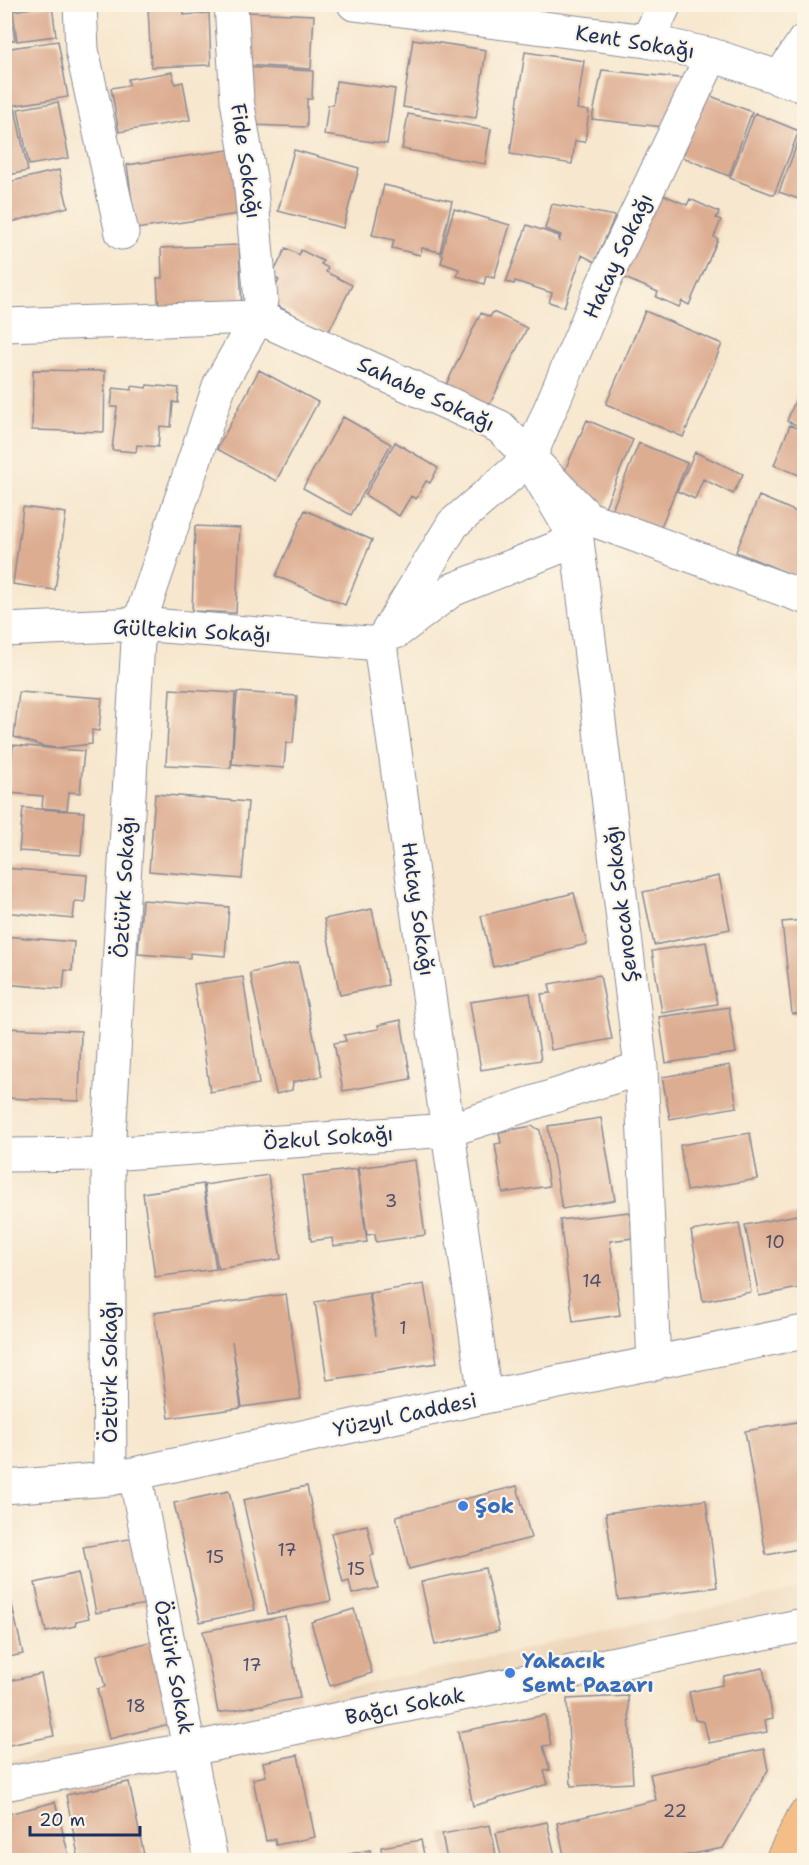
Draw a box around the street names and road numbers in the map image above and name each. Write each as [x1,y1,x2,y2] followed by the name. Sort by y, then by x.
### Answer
[573,19,697,65] street label: Kent Sokağı
[224,102,268,220] street label: Fide Sokağı
[577,189,659,323] street label: Hatay Sokağı
[353,350,499,438] street label: Sahabe Sokağı
[112,613,272,649] street label: Gültekin Sokağı
[106,815,142,959] street label: Öztürk Sokağı
[597,824,645,984] street label: Şenocak Sokağı
[395,840,441,978] street label: Hatay Sokağı
[262,1119,394,1157] street label: Özkul Sokağı
[96,1301,124,1443] street label: Öztürk Sokağı
[331,1386,479,1444] street label: Yüzyıl Caddesi
[147,1597,201,1737] street label: Öztürk Sokak
[343,1681,467,1731] street label: Bağcı Sokak

